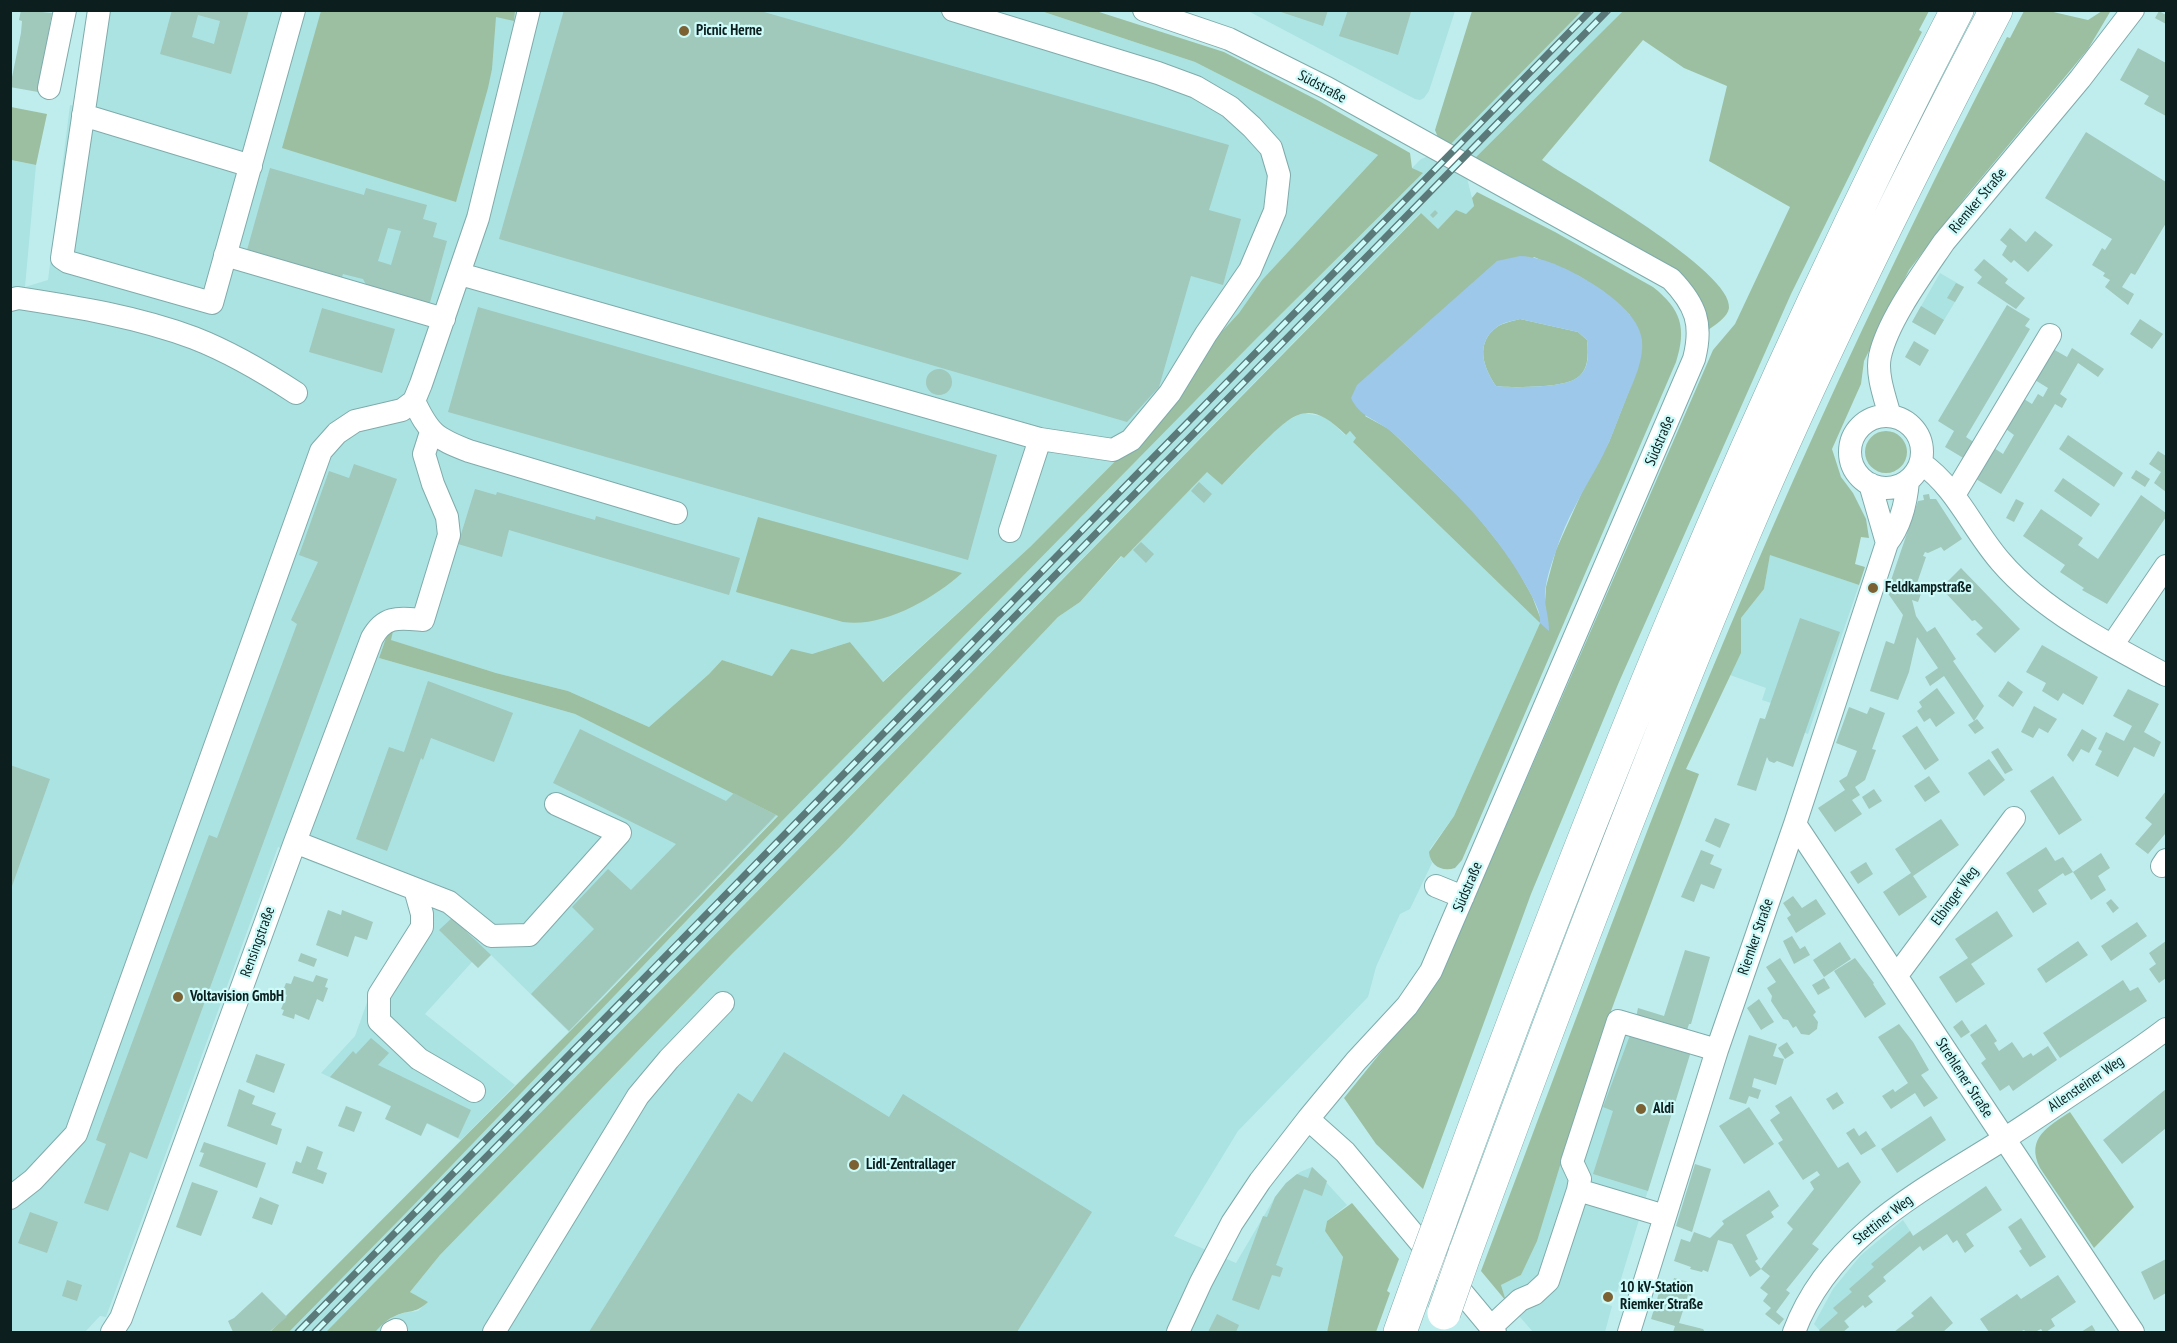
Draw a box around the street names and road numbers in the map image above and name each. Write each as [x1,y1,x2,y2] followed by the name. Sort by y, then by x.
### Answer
[1295,67,1349,107] street label: Südstraße
[1945,165,2011,237] street label: Riemker Straße
[1642,413,1678,469] street label: Südstraße
[1450,859,1486,915] street label: Südstraße
[1928,863,1982,929] street label: Elbinger Weg
[1735,896,1777,978] street label: Riemker Straße
[237,904,279,980] street label: Rensingstraße
[1932,1035,1996,1121] street label: Strehlener Straße
[2045,1052,2127,1116] street label: Allensteiner Weg
[1850,1191,1916,1249] street label: Stettiner Weg

